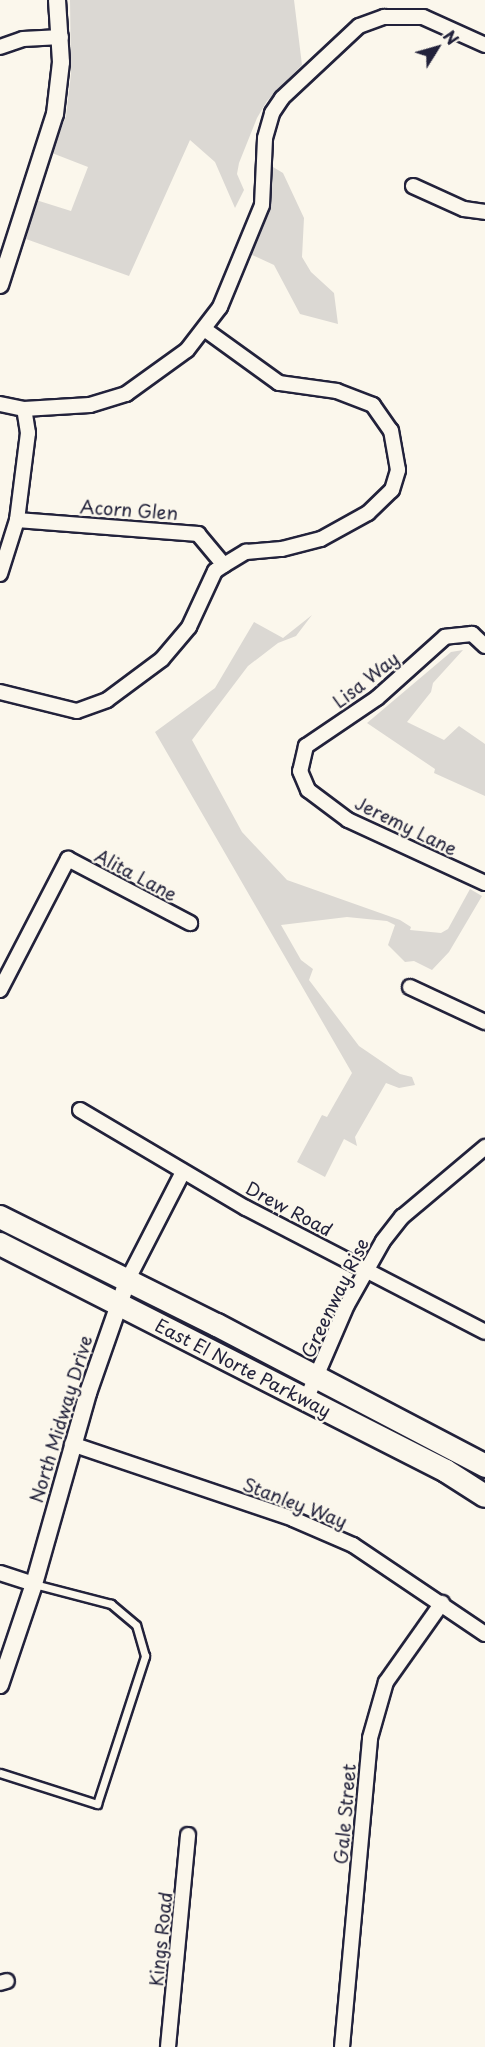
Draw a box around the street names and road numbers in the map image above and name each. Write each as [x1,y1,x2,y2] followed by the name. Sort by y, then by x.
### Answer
[79,496,179,524] street label: Acorn Glen
[328,647,404,713] street label: Lisa Way
[351,792,461,860] street label: Jeremy Lane
[91,844,181,906] street label: Alita Lane
[242,1177,336,1241] street label: Drew Road
[297,1235,373,1361] street label: Greenway Rise
[150,1314,336,1422] street label: East El Norte Parkway
[25,1332,97,1506] street label: North Midway Drive
[239,1473,351,1533] street label: Stanley Way
[330,1762,360,1866] street label: Gale Street
[145,1891,177,1987] street label: Kings Road

